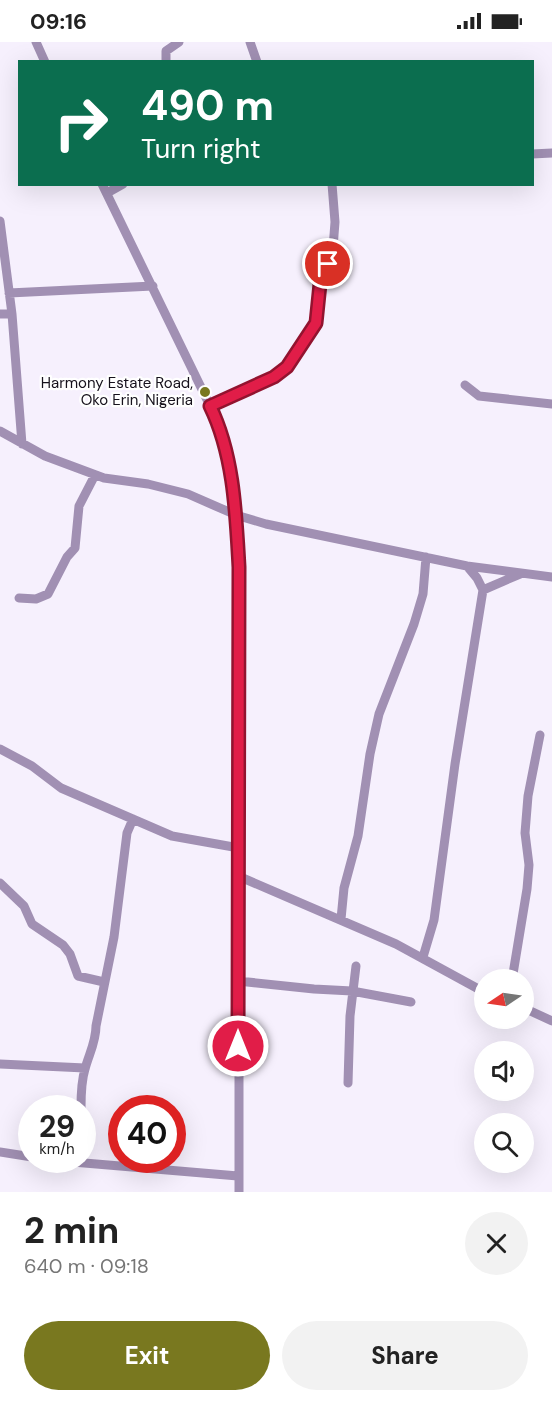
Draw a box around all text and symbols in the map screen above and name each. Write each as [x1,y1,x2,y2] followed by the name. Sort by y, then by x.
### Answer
[30,7,87,36] text: 09:16
[141,78,274,133] text: 490 m
[42,84,120,162] icon: right
[141,131,261,166] text: Turn right
[302,238,353,289] pin
[311,247,344,280] icon: arrive
[41,373,193,410] place label: Harmony Estate Road, Oko Erin, Nigeria
[198,385,212,399] marker: Harmony Estate Road, Oko Erin, Nigeria
[474,969,534,1029] north arrow
[474,969,534,1173] map controls
[206,1014,270,1078] position arrow
[474,1041,534,1101] button: sound
[108,1095,186,1173] speed limit sign: 40
[39,1107,75,1146] text: 29
[474,1113,534,1173] button: search
[39,1139,75,1159] text: km/h
[24,1207,119,1254] text: 2 min
[465,1212,528,1275] button: close
[24,1253,149,1279] text: 640 m · 09:18
[24,1321,270,1390] button: Exit
[282,1321,528,1390] button: Share

